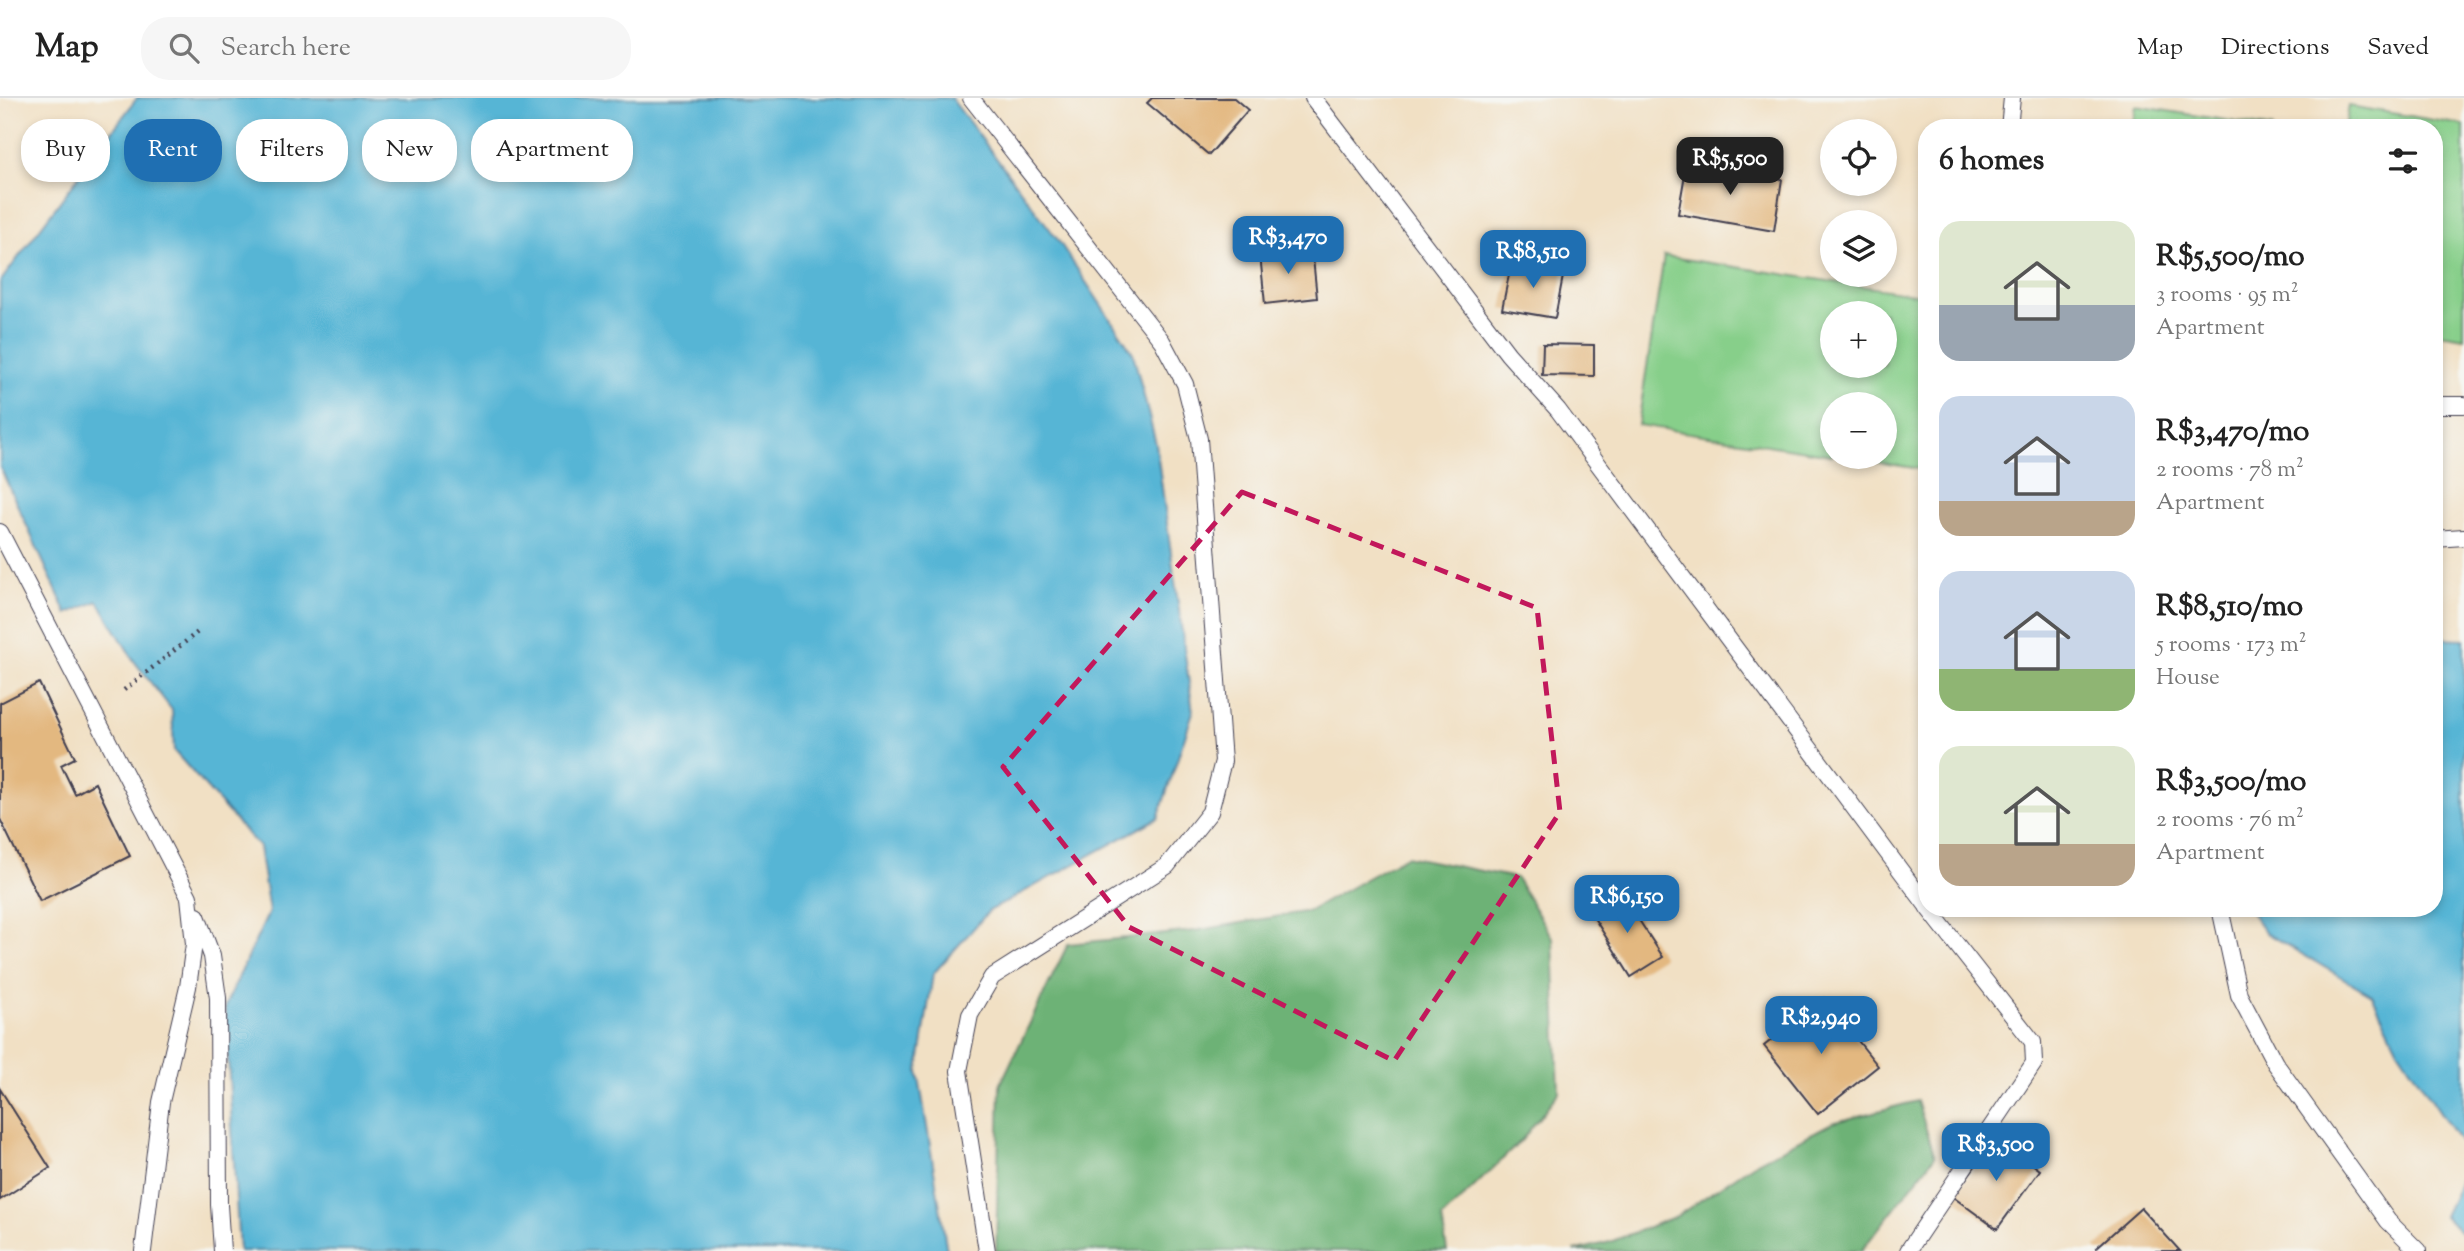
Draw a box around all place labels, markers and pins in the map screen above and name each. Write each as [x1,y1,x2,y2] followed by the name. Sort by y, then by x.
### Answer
[1665,138,1795,197] pin: R$5,500
[1223,216,1353,276] pin: R$3,470
[1468,230,1598,290] pin: R$8,510
[1562,876,1692,935] pin: R$6,150
[1756,996,1886,1056] pin: R$2,940
[1931,1124,2061,1183] pin: R$3,500

